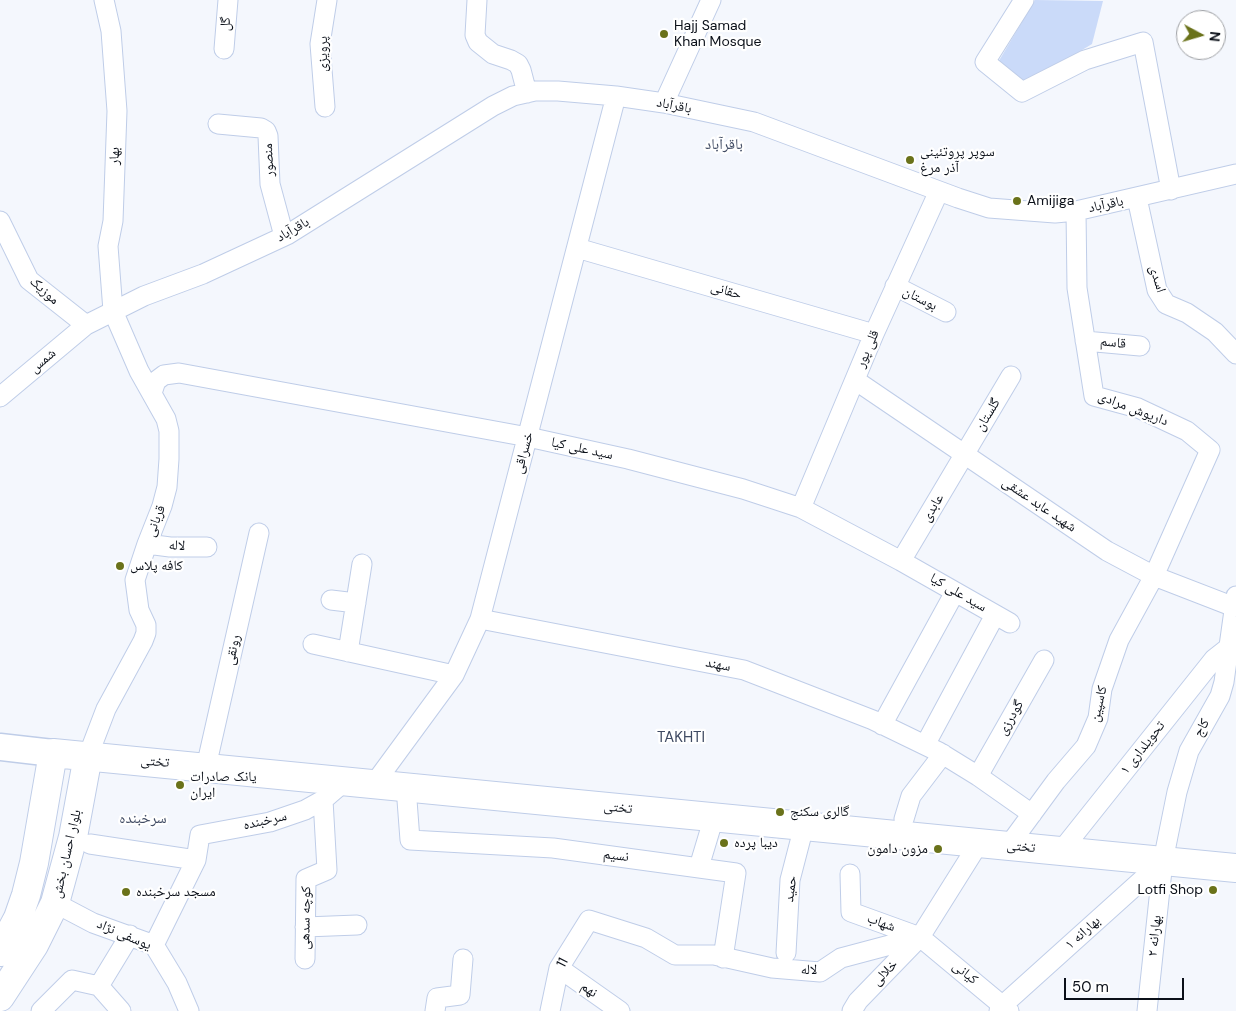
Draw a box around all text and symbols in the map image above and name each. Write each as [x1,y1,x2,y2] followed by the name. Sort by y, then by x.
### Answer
[1176,10,1226,60] north arrow
[217,16,235,32] street label: گل
[674,18,761,50] place label: Hajj Samad Khan Mosque
[658,28,670,40] marker: Hajj Samad Khan Mosque
[1205,30,1224,42] text: N
[315,36,331,72] street label: پرویزی
[655,94,693,118] street label: باقرآباد
[705,136,743,154] district label: باقرآباد
[260,143,278,177] street label: منصور
[920,144,995,176] place label: سوپر پروتئینی آذر مرغ
[106,147,124,165] street label: بهار
[904,154,916,166] marker: سوپر پروتئینی آذر مرغ
[1027,193,1074,209] place label: Amijiga
[1087,193,1125,217] street label: باقرآباد
[1011,195,1023,207] marker: Amijiga
[273,214,313,246] street label: باقرآباد
[1145,263,1169,295] street label: اسدی
[26,273,62,309] street label: موزیک
[709,279,743,303] street label: حقانی
[900,283,940,315] street label: بوستان
[853,328,883,370] street label: قلی پور
[1099,333,1127,353] street label: قاسم
[26,345,60,377] street label: شمس
[1096,388,1170,430] street label: داریوش مرادی
[972,396,1004,434] street label: گلستان
[510,430,538,476] street label: خسراقی
[550,434,614,464] street label: سید علی کیا
[999,474,1079,536] street label: شهید عابد عشقی
[918,491,948,525] street label: عابدی
[142,503,170,539] street label: قربانی
[168,537,186,555] street label: لاله
[130,558,183,574] place label: کافه پلاس
[114,560,126,572] marker: کافه پلاس
[927,570,989,616] street label: سید علی کیا
[222,633,244,667] street label: رونقی
[704,654,732,676] street label: سهند
[1087,684,1111,724] street label: کاسپین
[994,698,1028,738] street label: گودرزی
[1190,716,1214,740] street label: کاج
[1117,718,1169,778] street label: تحویلداری ۱
[653,729,709,747] district label: TAKHTI
[140,752,170,772] street label: تختی
[190,769,257,802] place label: یانک صادرات ایران
[174,779,186,791] marker: یانک صادرات ایران
[603,798,633,818] street label: تختی
[790,804,849,820] place label: گالری سکنج
[774,806,786,818] marker: گالری سکنج
[49,808,85,900] street label: بلوار احسان بخش
[242,808,288,834] street label: سرخبنده
[119,810,167,828] district label: سرخبنده
[734,835,778,851] place label: دیبا پرده
[718,837,730,849] marker: دیبا پرده
[1006,837,1036,857] street label: تختی
[867,841,928,857] place label: مزون دامون
[932,843,944,855] marker: مزون دامون
[602,846,630,866] street label: نسیم
[781,875,801,903] street label: حمید
[1138,882,1203,898] place label: Lotfi Shop
[136,884,216,900] place label: مسجد سرخبنده
[1207,884,1219,896] marker: Lotfi Shop
[120,886,132,898] marker: مسجد سرخبنده
[297,886,315,950] street label: کوچه سدهی
[865,910,897,936] street label: شهاب
[1062,913,1104,953] street label: بهارانه ۱
[1144,914,1166,958] street label: بهارانه ۲
[94,916,154,954] street label: یوسفی نژاد
[554,955,572,971] street label: 11
[869,956,901,990] street label: خلالی
[949,958,981,988] street label: کیانی
[801,962,817,978] street label: لاله
[1066,968,1186,1000] scale bar
[1072,977,1109,997] text: 50 m
[577,978,601,1002] street label: نهم

